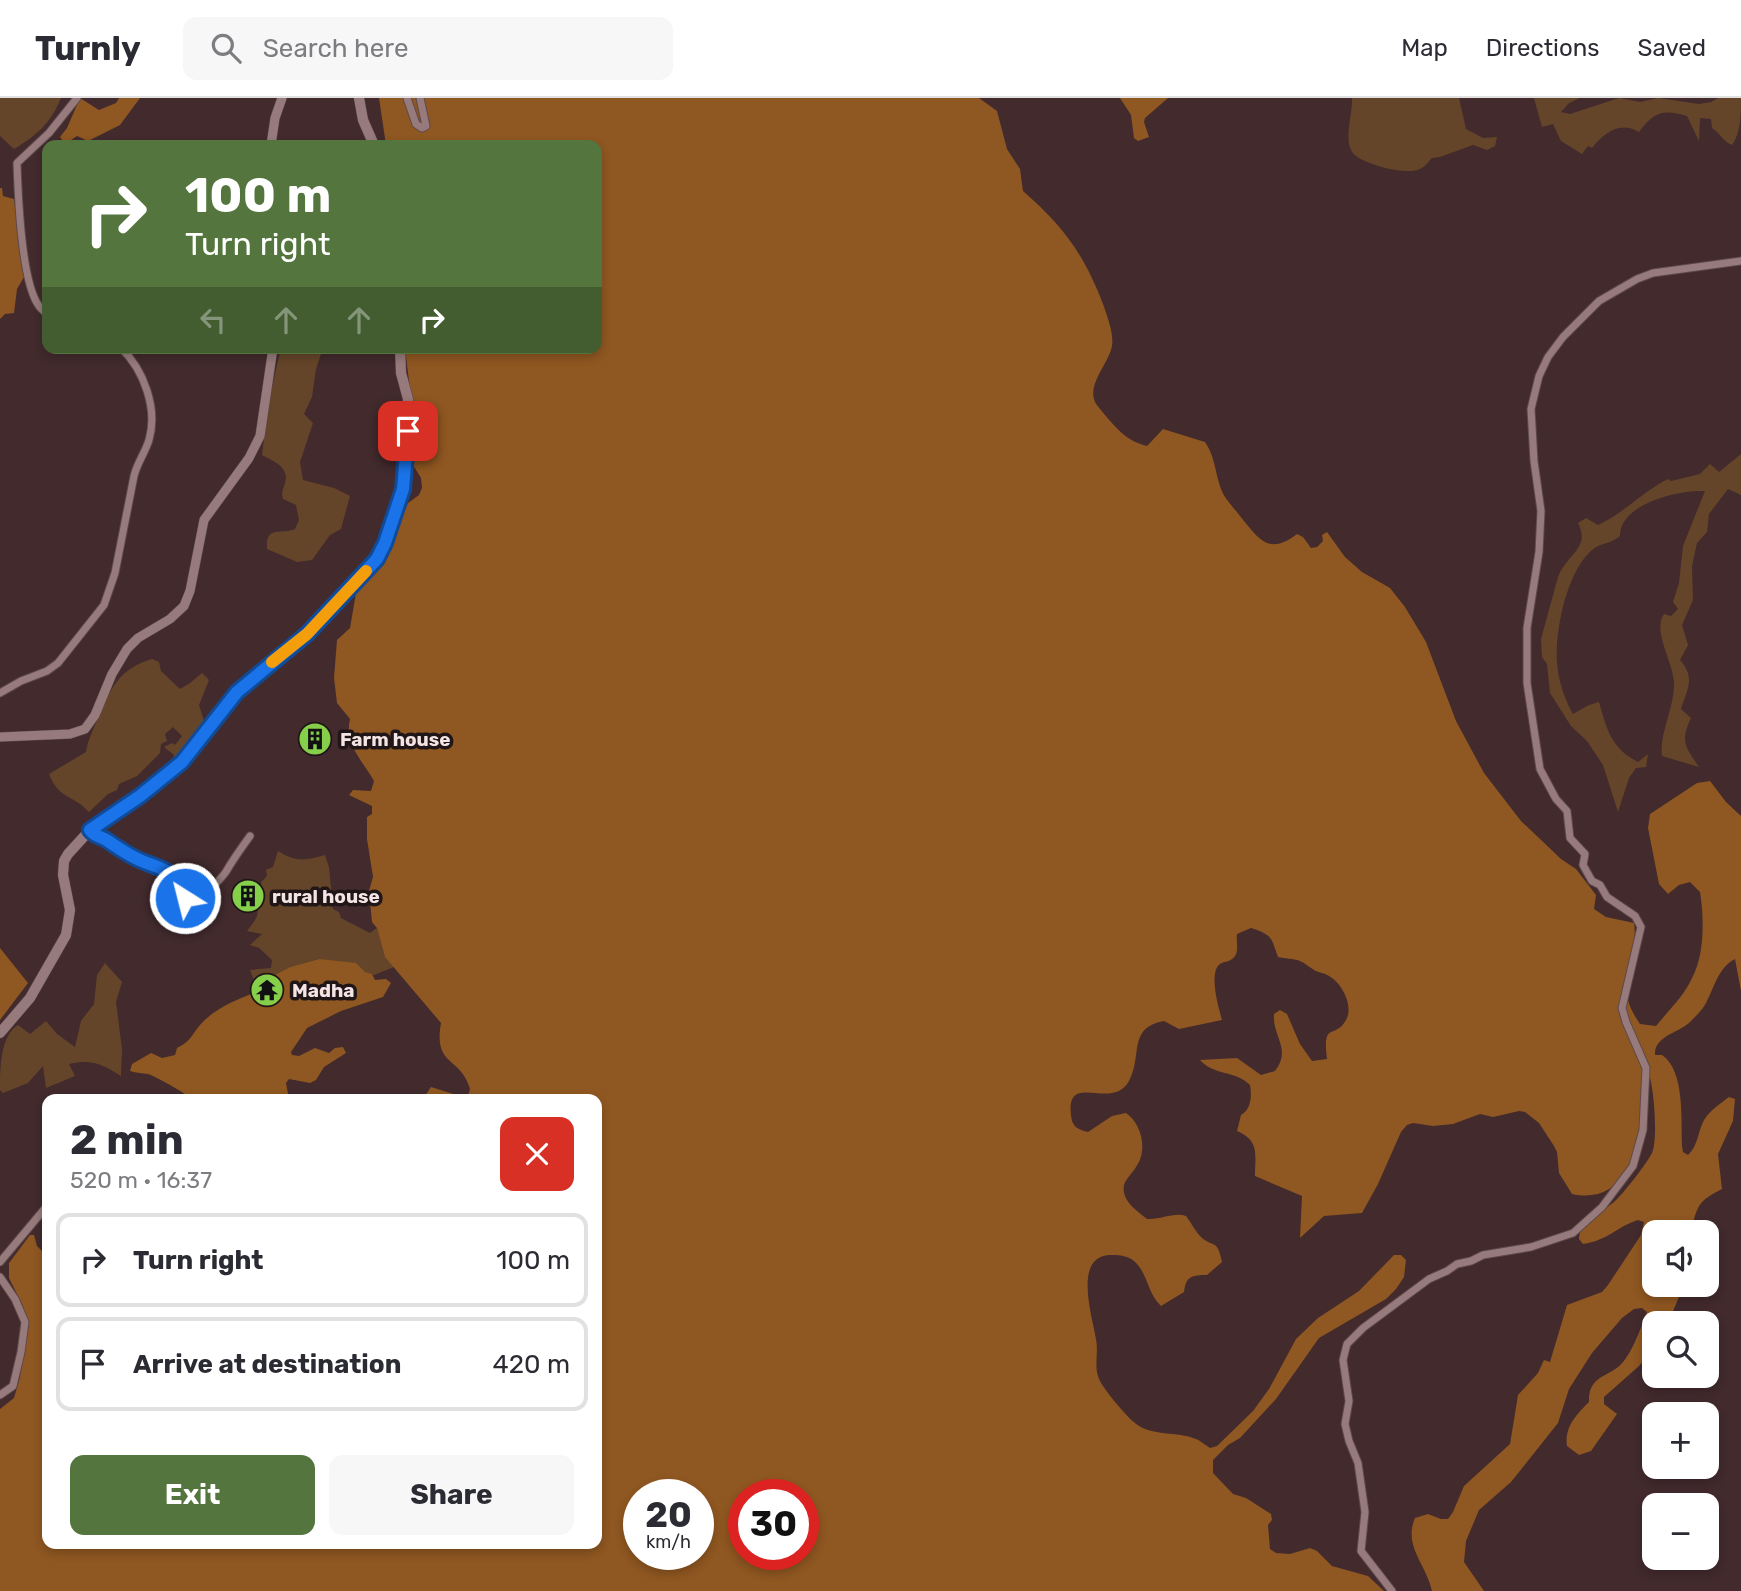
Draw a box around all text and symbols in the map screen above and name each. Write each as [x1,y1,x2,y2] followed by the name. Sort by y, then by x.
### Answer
[183,17,673,80] search box
[35,29,141,68] text: Turnly
[207,29,245,67] icon: search
[263,33,409,64] text: Search here
[1401,34,1448,62] text: Map
[1486,34,1599,62] text: Directions
[1637,34,1706,62] text: Saved
[185,166,331,224] text: 100 m
[70,168,161,259] icon: right
[185,225,330,263] text: Turn right
[194,301,232,339] icon: left
[267,301,305,339] icon: ahead
[340,301,378,339] icon: ahead
[413,301,451,339] icon: right
[378,401,438,461] pin
[389,412,427,450] icon: arrive
[296,720,334,758] building icon: Farm house
[340,728,451,751] place label: Farm house
[148,861,222,935] position arrow
[229,877,267,915] building icon: rural house
[272,885,380,908] place label: rural house
[248,971,286,1009] temple icon: Madha
[292,979,355,1002] place label: Madha
[70,1115,184,1165] text: 2 min
[500,1117,574,1191] button: close
[70,1166,212,1194] text: 520 m · 16:37
[1642,1220,1719,1570] map controls
[1642,1220,1719,1297] button: sound
[74,1241,112,1279] icon: right
[133,1245,263,1276] text: Turn right
[496,1245,570,1276] text: 100 m
[1642,1311,1719,1388] button: search
[74,1345,112,1383] icon: arrive
[133,1349,401,1380] text: Arrive at destination
[493,1349,570,1380] text: 420 m
[1642,1402,1719,1479] button: +
[70,1455,315,1535] button: Exit
[329,1455,574,1535] button: Share
[728,1479,819,1570] speed limit sign: 30
[1642,1493,1719,1570] button: −
[645,1494,692,1536] text: 20
[646,1531,691,1553] text: km/h

